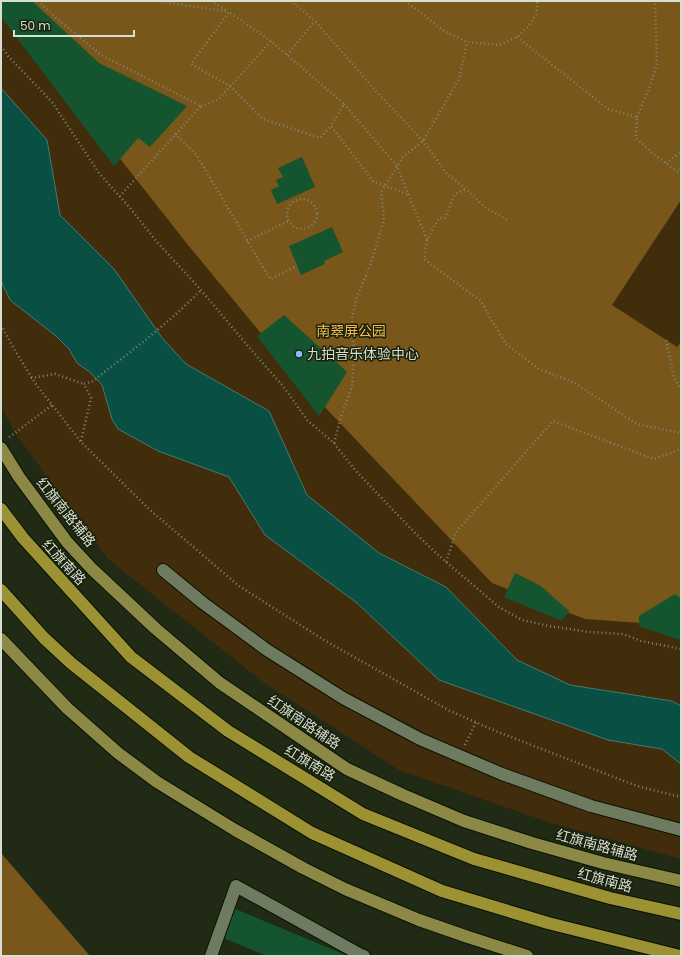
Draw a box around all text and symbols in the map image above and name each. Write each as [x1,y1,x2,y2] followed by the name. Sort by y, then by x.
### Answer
[14,12,134,38] scale bar
[20,17,51,34] text: 50 m
[316,321,386,341] park label: 南翠屏公园
[307,344,419,364] place label: 九拍音乐体验中心
[294,349,304,359] marker: 九拍音乐体验中心
[32,473,100,551] street label: 红旗南路辅路
[38,535,90,589] street label: 红旗南路
[264,690,344,754] street label: 红旗南路辅路
[281,740,339,786] street label: 红旗南路
[554,824,640,866] street label: 红旗南路辅路
[575,863,635,897] street label: 红旗南路

